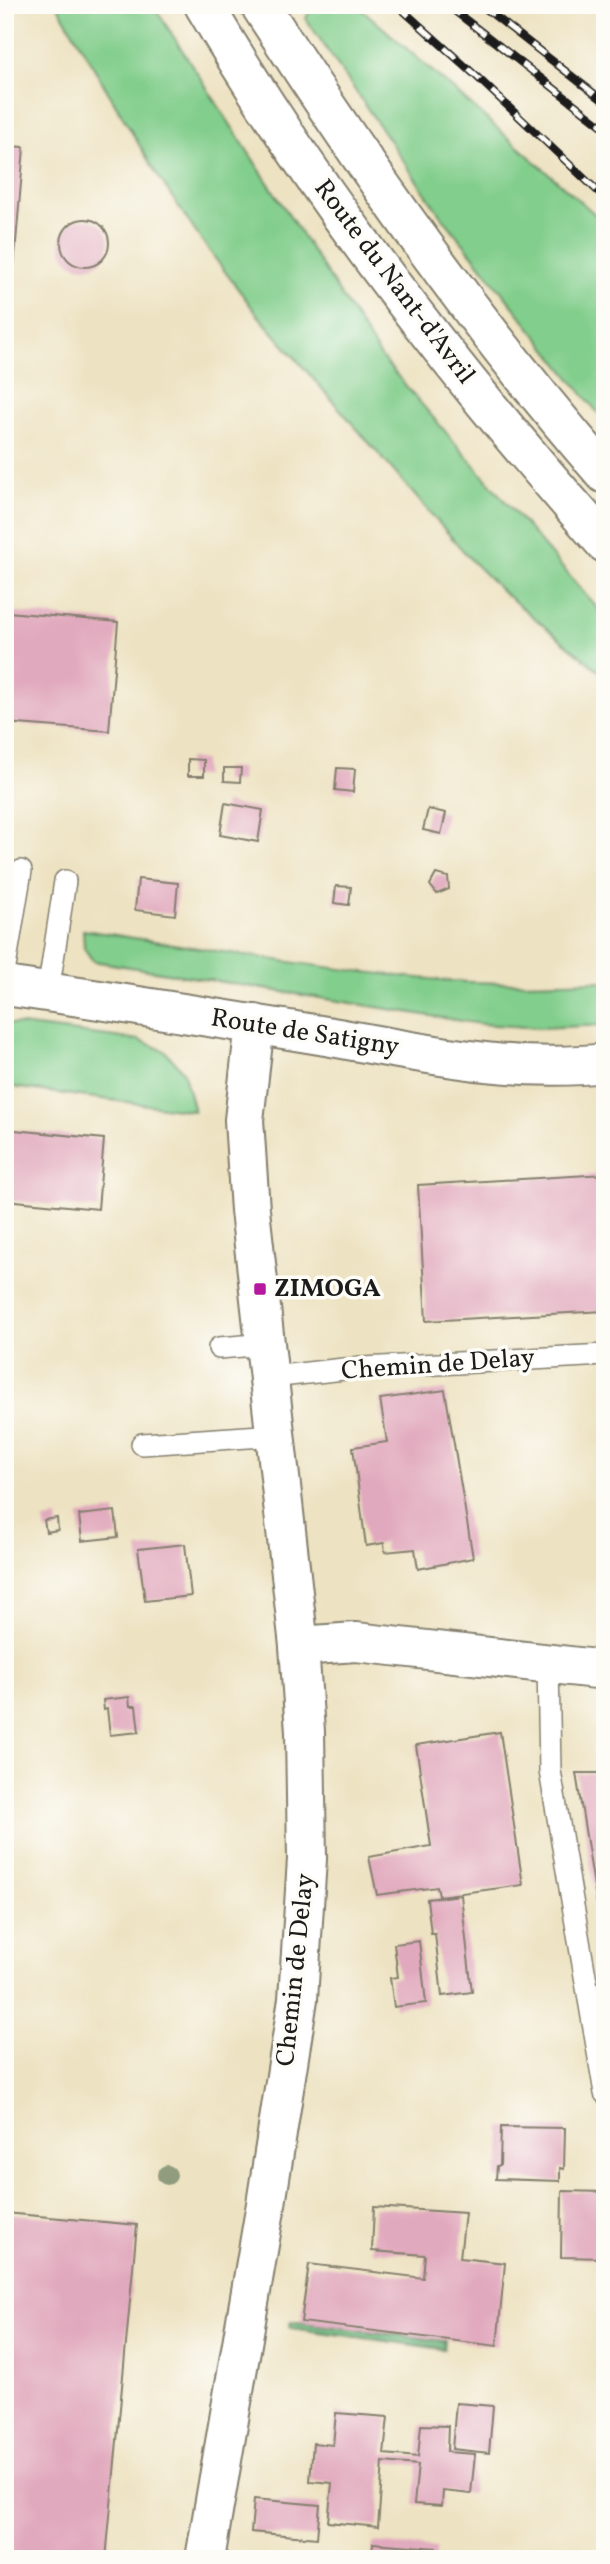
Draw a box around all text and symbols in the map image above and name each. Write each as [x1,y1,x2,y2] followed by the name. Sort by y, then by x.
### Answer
[305,172,483,392] street label: Route du Nant-d'Avril
[208,1000,402,1066] street label: Route de Satigny
[274,1271,381,1307] place label: ZIMOGA
[252,1281,268,1297] marker: ZIMOGA
[340,1340,536,1390] street label: Chemin de Delay
[268,1872,324,2068] street label: Chemin de Delay

